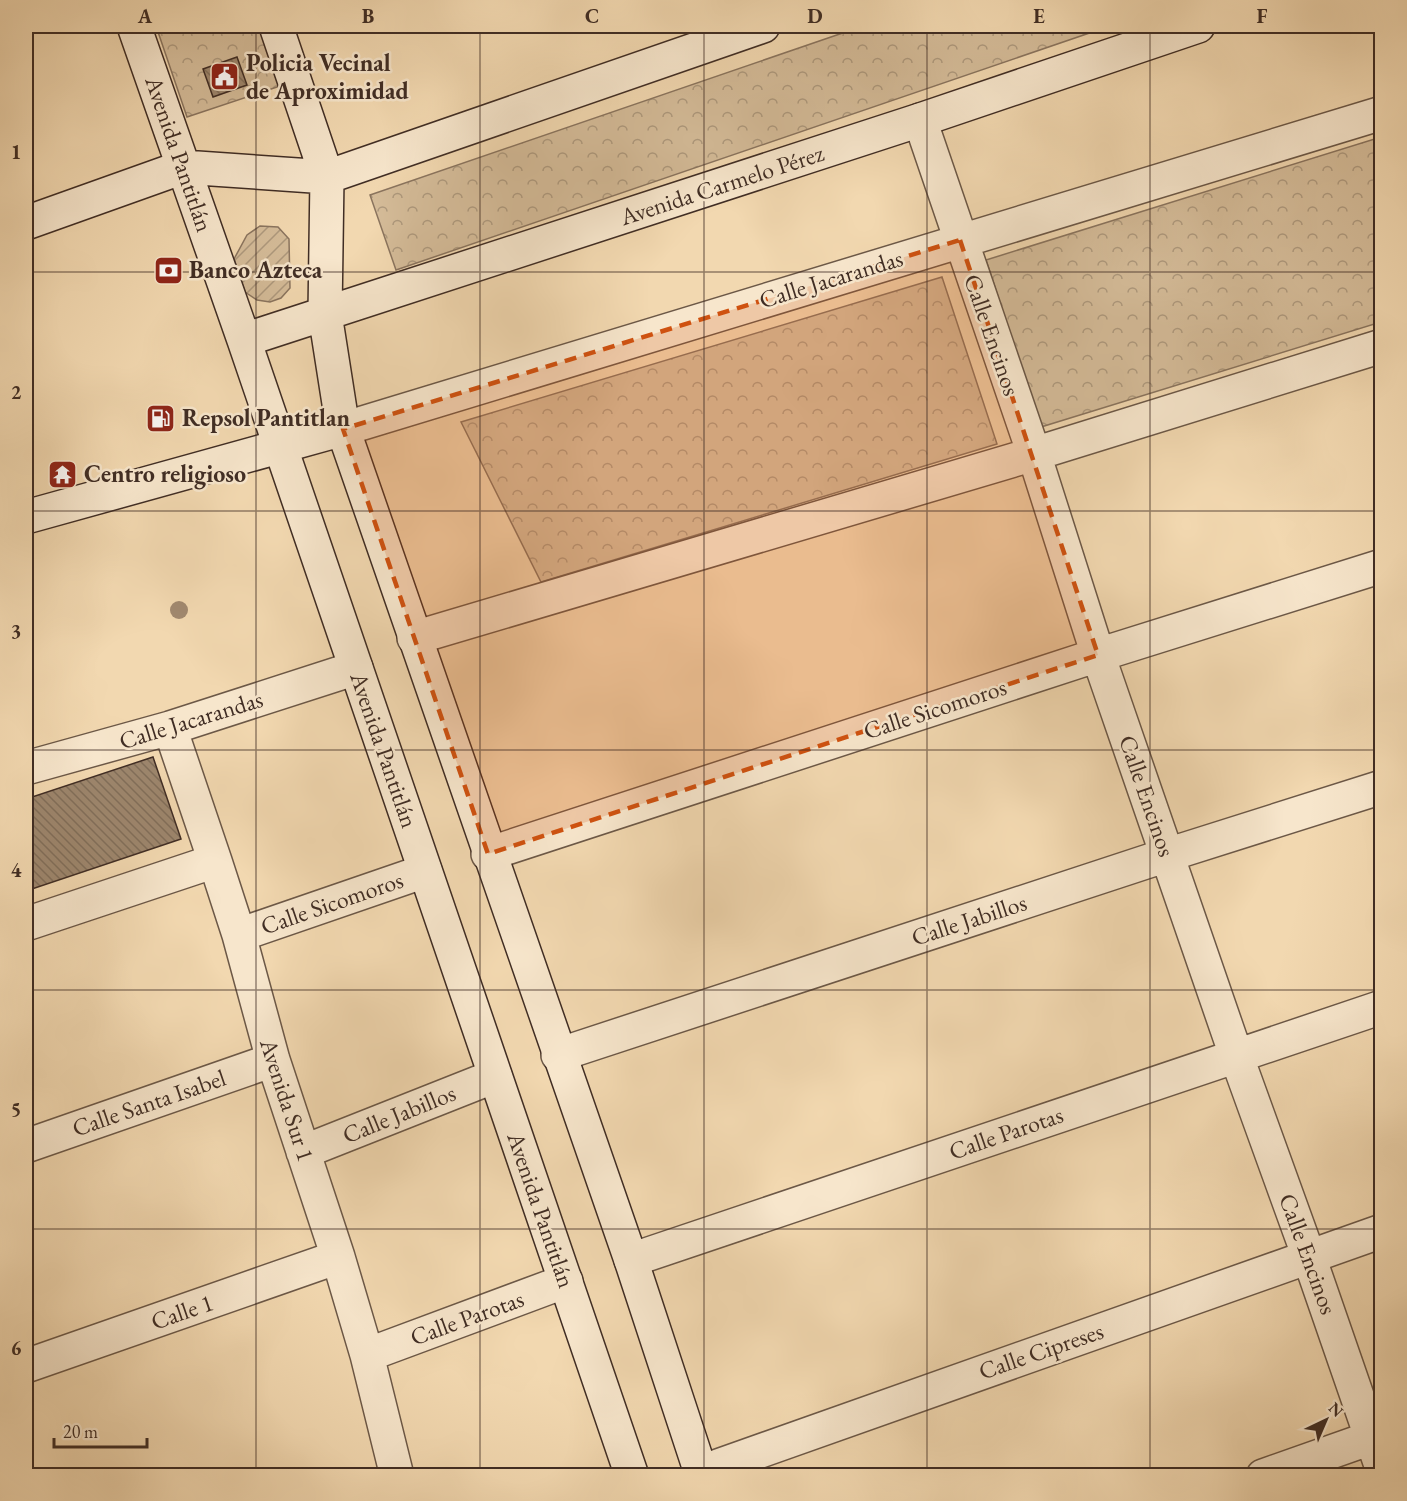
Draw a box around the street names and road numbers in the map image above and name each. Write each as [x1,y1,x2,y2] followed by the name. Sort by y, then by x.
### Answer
[138,71,221,236] street label: Avenida Pantitlán
[615,137,828,232] street label: Avenida Carmelo Pérez
[755,242,907,315] street label: Calle Jacarandas
[957,270,1028,400] street label: Calle Encinos
[343,667,426,832] street label: Avenida Pantitlán
[859,671,1010,746] street label: Calle Sicomoros
[115,683,267,756] street label: Calle Jacarandas
[1112,731,1183,861] street label: Calle Encinos
[256,864,407,941] street label: Calle Sicomoros
[907,886,1030,953] street label: Calle Jabillos
[253,1034,322,1165] street label: Avenida Sur 1
[68,1062,230,1143] street label: Calle Santa Isabel
[338,1077,460,1150] street label: Calle Jabillos
[945,1099,1067,1167] street label: Calle Parotas
[500,1127,583,1292] street label: Avenida Pantitlán
[1272,1189,1345,1319] street label: Calle Encinos
[406,1283,528,1352] street label: Calle Parotas
[147,1286,217,1337] street label: Calle 1
[974,1315,1107,1386] street label: Calle Cipreses

